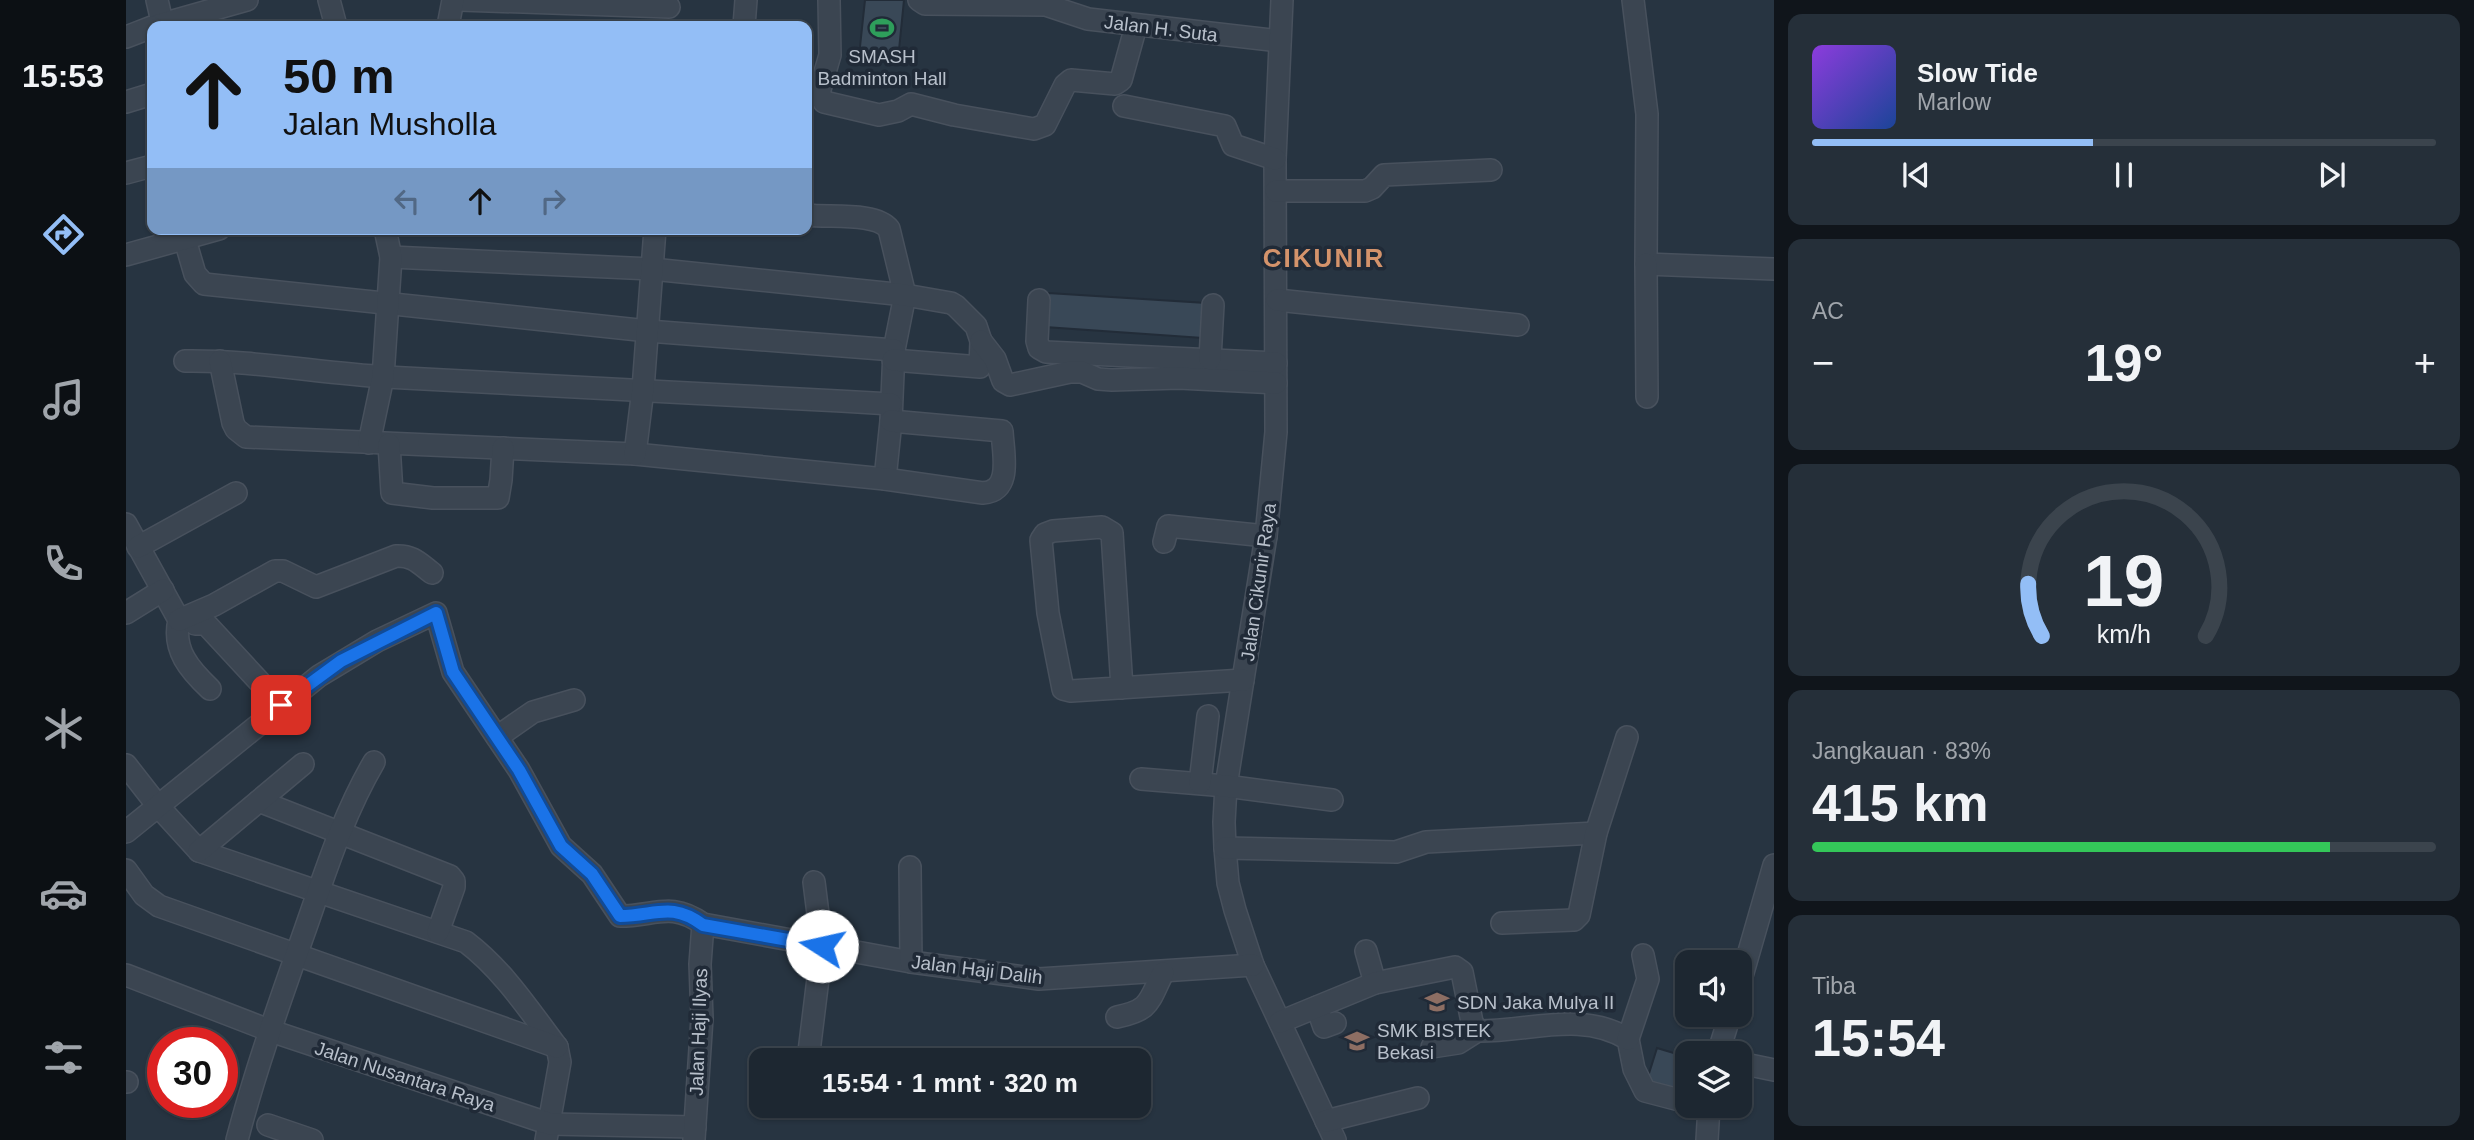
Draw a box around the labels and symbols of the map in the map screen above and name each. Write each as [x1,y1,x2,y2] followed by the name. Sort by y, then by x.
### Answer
[1103,11,1219,46] street label: Jalan H. Suta
[868,14,896,42] sports icon: SMASH Badminton Hall
[818,46,946,89] place label: SMASH Badminton Hall
[1263,243,1385,273] district label: CIKUNIR
[1237,501,1280,662] street label: Jalan Cikunir Raya
[251,675,311,735] pin
[785,909,859,983] position arrow
[910,951,1044,988] street label: Jalan Haji Dalih
[686,968,711,1096] street label: Jalan Haji Ilyas
[1423,988,1451,1016] school or university icon: SDN Jaka Mulya II
[1457,992,1614,1013] place label: SDN Jaka Mulya II
[1377,1020,1491,1063] place label: SMK BISTEK Bekasi
[147,1027,238,1118] speed limit sign: 30
[1343,1027,1371,1055] school or university icon: SMK BISTEK Bekasi
[312,1037,498,1116] street label: Jalan Nusantara Raya

